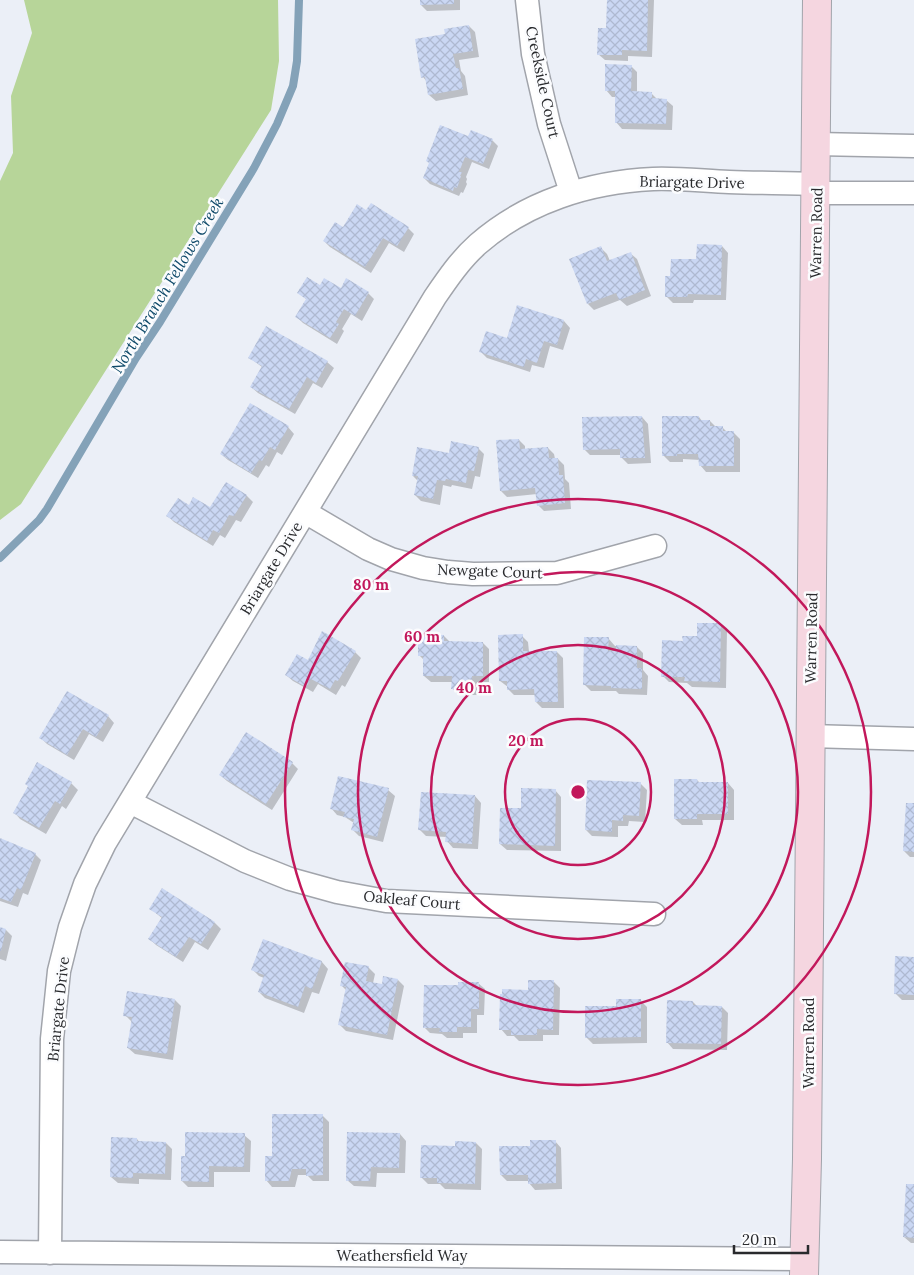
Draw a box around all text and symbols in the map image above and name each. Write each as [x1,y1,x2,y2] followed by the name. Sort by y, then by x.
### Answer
[522,24,564,140] street label: Creekside Court
[639,172,745,192] street label: Briargate Drive
[806,187,826,279] street label: Warren Road
[106,193,228,377] water label: North Branch Fellows Creek
[236,518,306,618] street label: Briargate Drive
[437,560,543,582] street label: Newgate Court
[353,575,389,594] text: 80 m
[801,592,821,684] street label: Warren Road
[404,627,440,646] text: 60 m
[456,678,492,697] text: 40 m
[508,731,544,750] text: 20 m
[569,783,587,801] centre of rings
[363,886,461,914] street label: Oakleaf Court
[43,956,73,1062] street label: Briargate Drive
[799,998,818,1088] street label: Warren Road
[734,1222,808,1254] scale bar
[742,1230,777,1249] text: 20 m
[337,1246,467,1265] street label: Weathersfield Way

